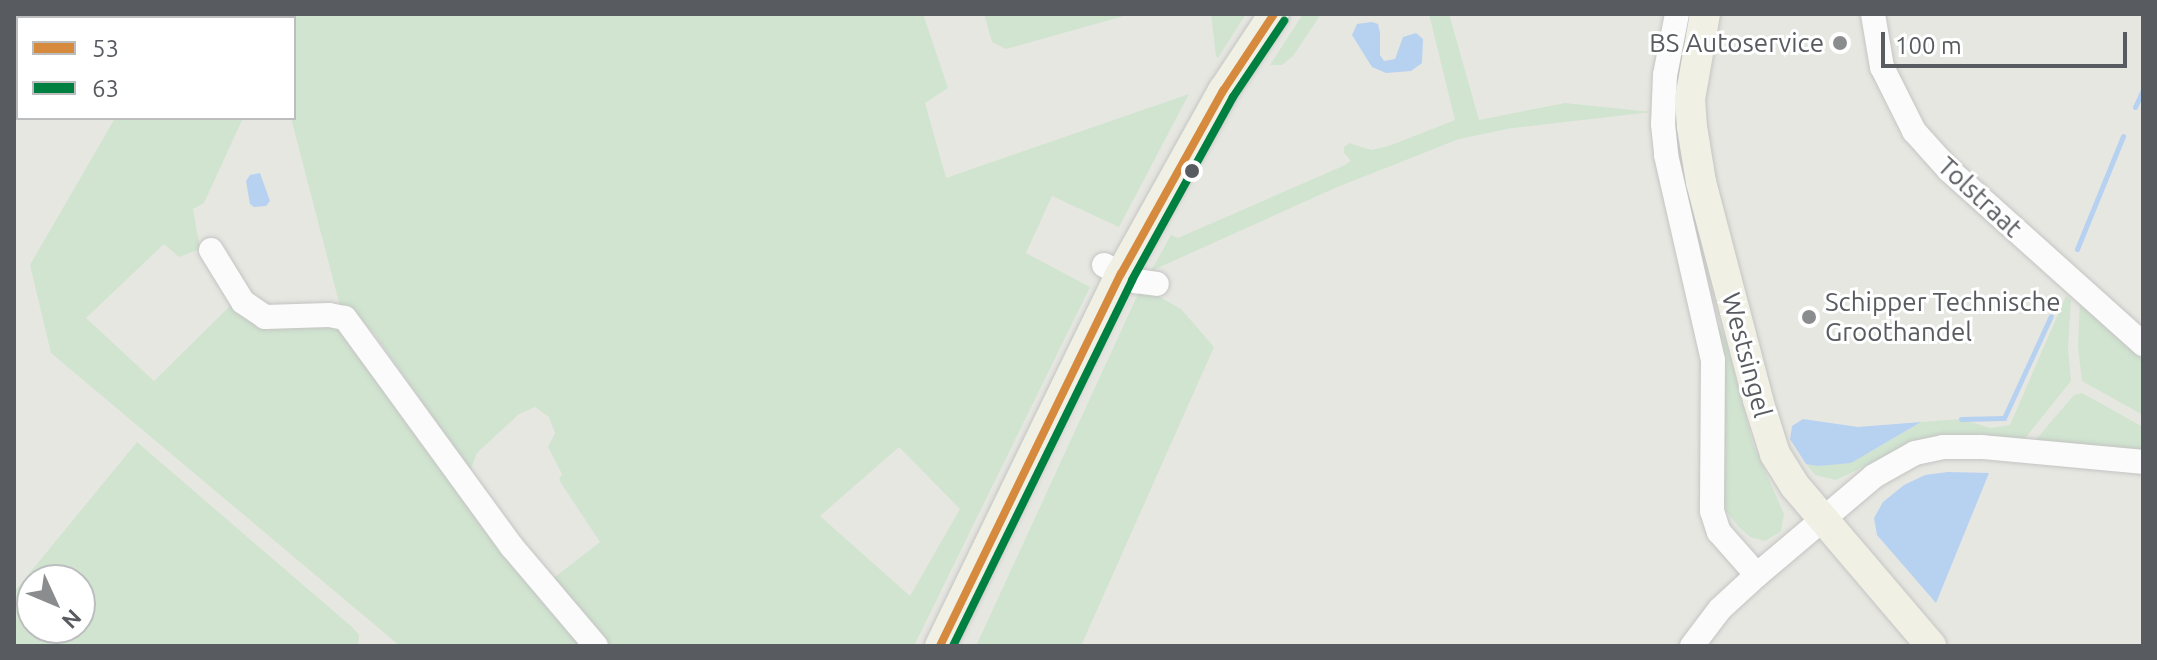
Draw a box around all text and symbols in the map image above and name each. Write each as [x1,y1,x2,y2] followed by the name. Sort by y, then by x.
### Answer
[16,16,296,120] legend
[1885,16,2131,66] scale bar
[1649,27,1824,59] place label: BS Autoservice
[1895,32,1962,59] text: 100 m
[1831,34,1849,52] marker: BS Autoservice
[92,35,119,62] text: 53
[92,75,119,102] text: 63
[1932,150,2028,244] street label: Tolstraat
[1184,163,1200,179] unlabelled marker
[1825,286,2061,348] place label: Schipper Technische Groothandel
[1715,289,1779,421] street label: Westsingel
[1800,308,1818,326] marker: Schipper Technische Groothandel
[16,564,96,644] north arrow
[57,605,87,634] text: N

